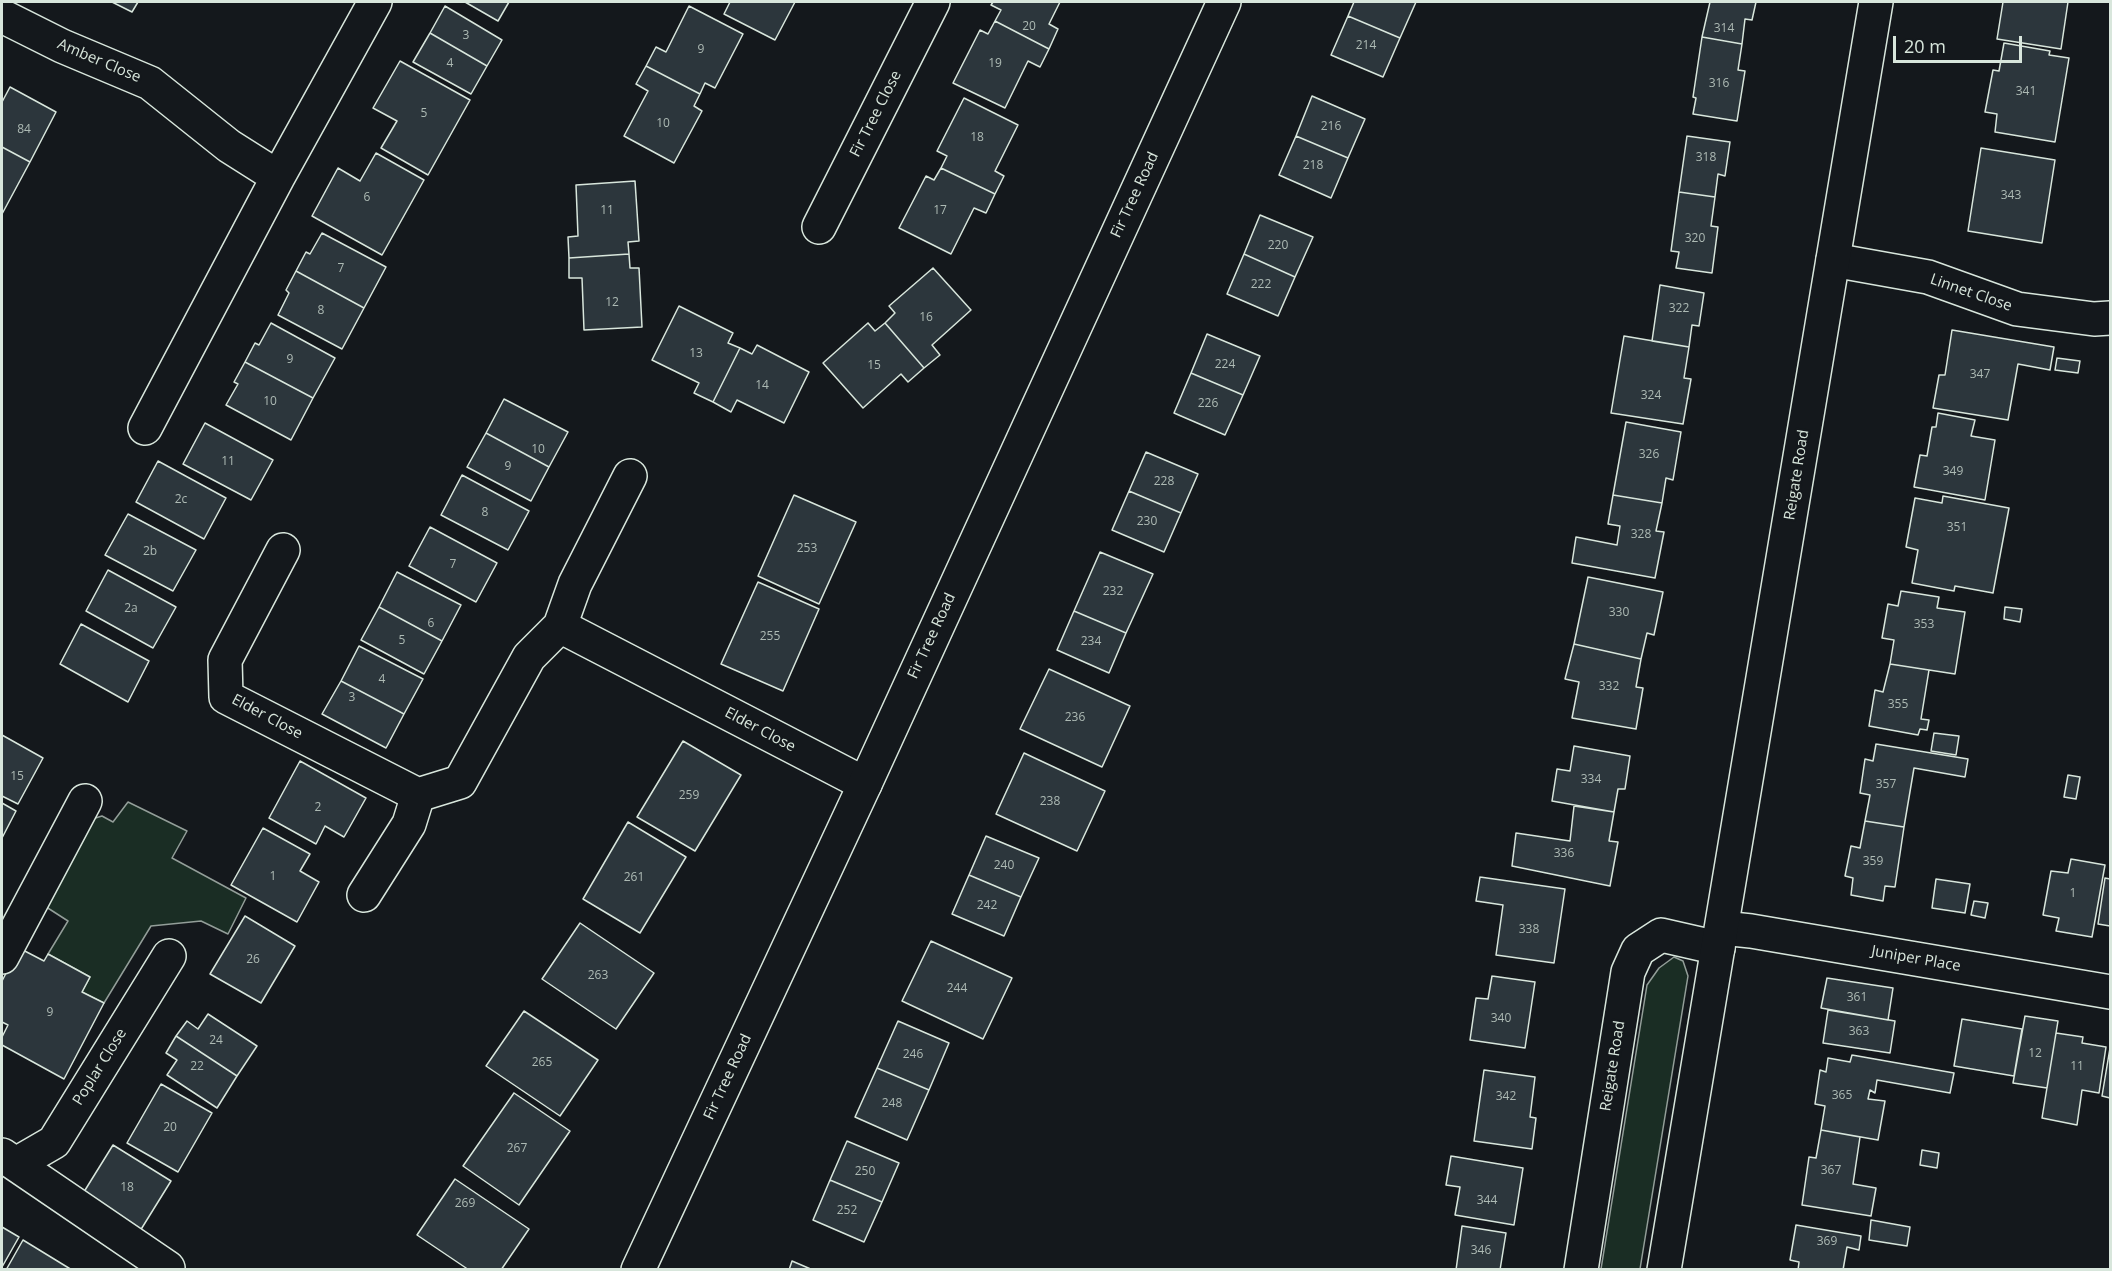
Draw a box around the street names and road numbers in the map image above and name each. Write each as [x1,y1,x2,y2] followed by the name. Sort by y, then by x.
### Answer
[55,35,143,87] street label: Amber Close
[847,68,905,160] street label: Fir Tree Close
[1107,149,1163,241] street label: Fir Tree Road
[1928,271,2014,315] street label: Linnet Close
[1781,428,1813,522] street label: Reigate Road
[904,590,960,682] street label: Fir Tree Road
[229,691,305,743] street label: Elder Close
[722,704,798,756] street label: Elder Close
[1870,942,1962,976] street label: Juniper Place
[1597,1019,1629,1113] street label: Reigate Road
[69,1025,131,1109] street label: Poplar Close
[700,1031,756,1123] street label: Fir Tree Road

